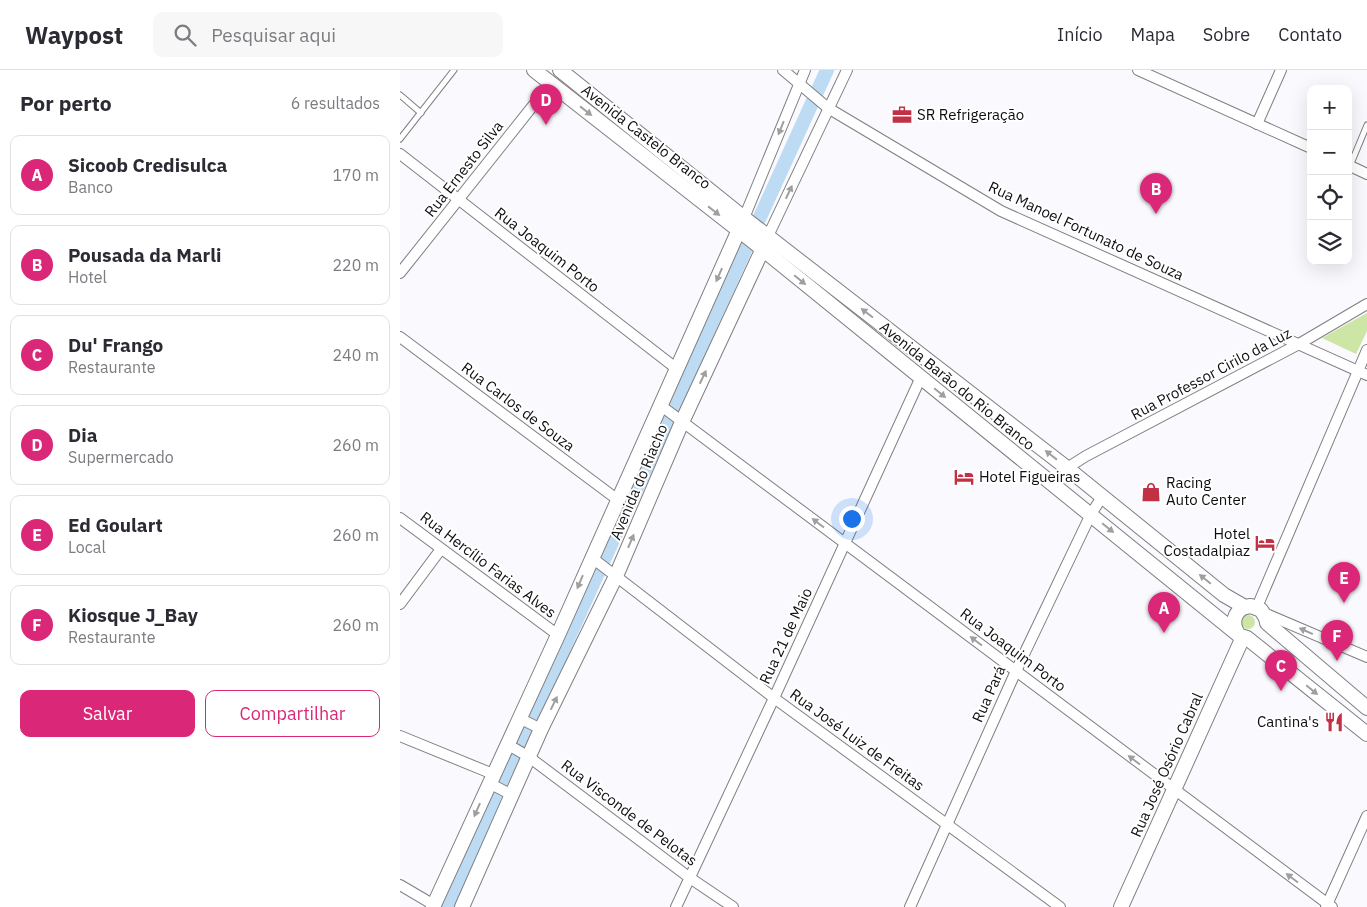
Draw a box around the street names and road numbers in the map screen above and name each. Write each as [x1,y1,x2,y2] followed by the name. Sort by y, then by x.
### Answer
[578,80,715,193] street label: Avenida Castelo Branco
[420,117,507,221] street label: Rua Ernesto Silva
[986,177,1187,284] street label: Rua Manoel Fortunato de Souza
[491,203,603,296] street label: Rua Joaquim Porto
[876,317,1039,454] street label: Avenida Barão do Rio Branco
[1127,323,1294,424] street label: Rua Professor Cirilo da Luz
[458,358,579,455] street label: Rua Carlos de Souza
[606,421,671,542] street label: Avenida do Riacho
[417,507,560,622] street label: Rua Hercílio Farias Alves
[755,585,816,687] street label: Rua 21 de Maio
[957,604,1070,696] street label: Rua Joaquim Porto
[968,662,1009,725] street label: Rua Pará
[786,684,928,795] street label: Rua José Luiz de Freitas
[1126,690,1207,840] street label: Rua José Osório Cabral
[558,755,701,870] street label: Rua Visconde de Pelotas

